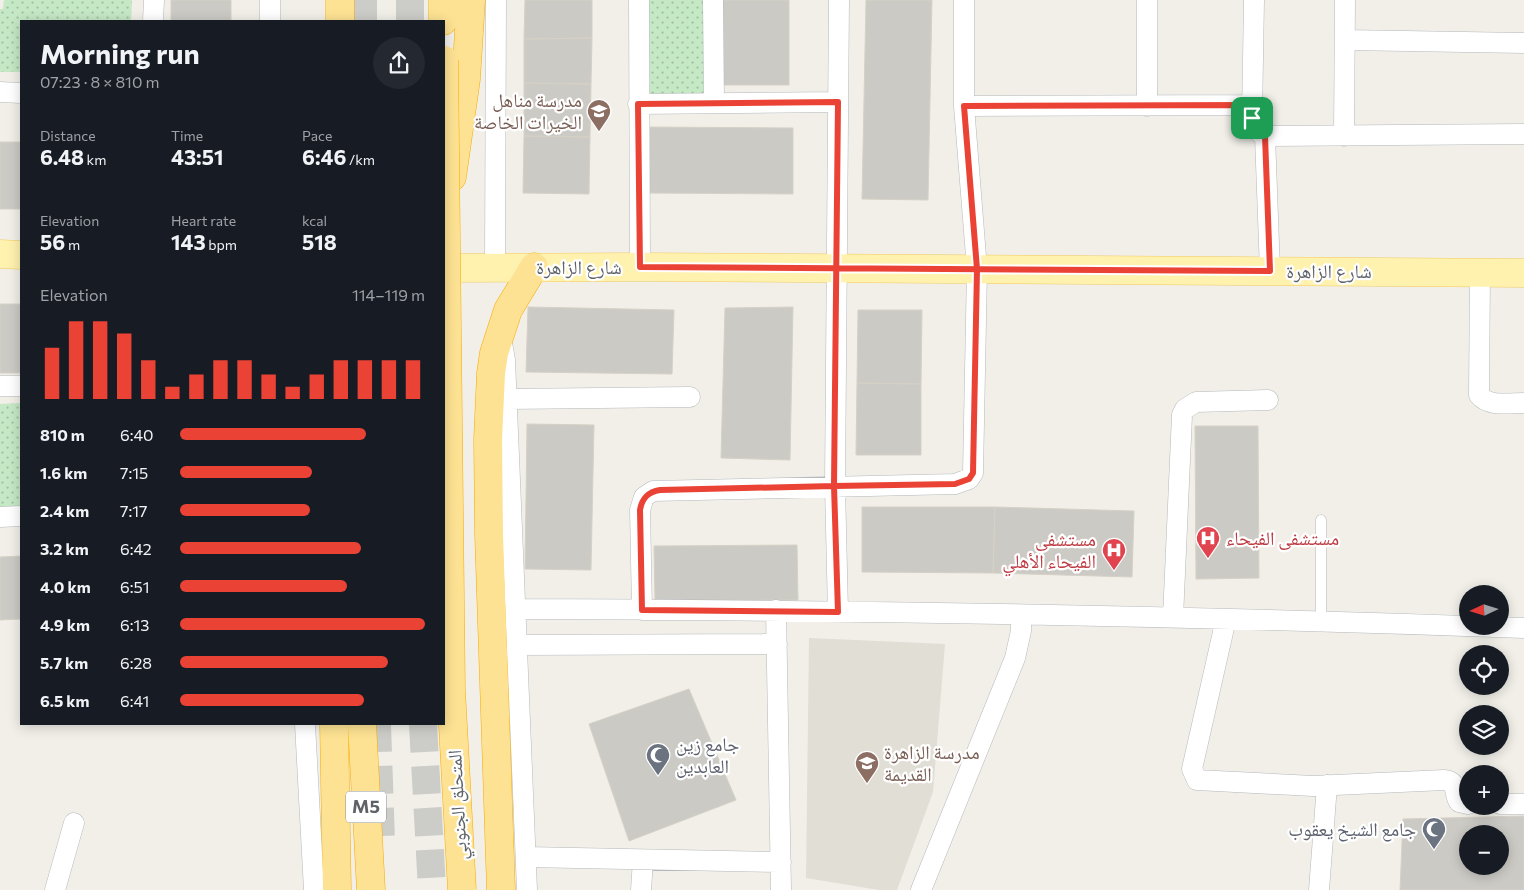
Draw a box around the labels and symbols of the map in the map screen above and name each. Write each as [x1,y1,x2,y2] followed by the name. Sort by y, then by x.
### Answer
[474,88,582,134] place label: مدرسة مناهل الخيرات الخاصة
[1231,97,1273,139] pin
[586,98,612,132] school or university icon: مدرسة مناهل الخيرات الخاصة
[536,255,622,279] street label: شارع الزاهرة
[1286,259,1372,283] street label: شارع الزاهرة
[1195,525,1221,559] hospital icon: مستشفى الفيحاء
[1226,526,1339,550] place label: مستشفى الفيحاء
[1002,527,1096,577] place label: مستشفى الفيحاء الأهلي
[1101,537,1127,571] hospital icon: مستشفى الفيحاء الأهلي
[1459,585,1509,635] north arrow
[676,732,739,778] place label: جامع زين العابدين
[884,740,980,785] place label: مدرسة الزاهرة القديمة
[645,742,671,776] mosque icon: جامع زين العابدين
[442,749,476,861] street label: المتحلق الجنوبي
[854,750,880,784] school or university icon: مدرسة الزاهرة القديمة
[346,792,386,822] road number: M5
[1421,816,1447,850] mosque icon: جامع الشيخ يعقوب
[1288,817,1416,842] place label: جامع الشيخ يعقوب

